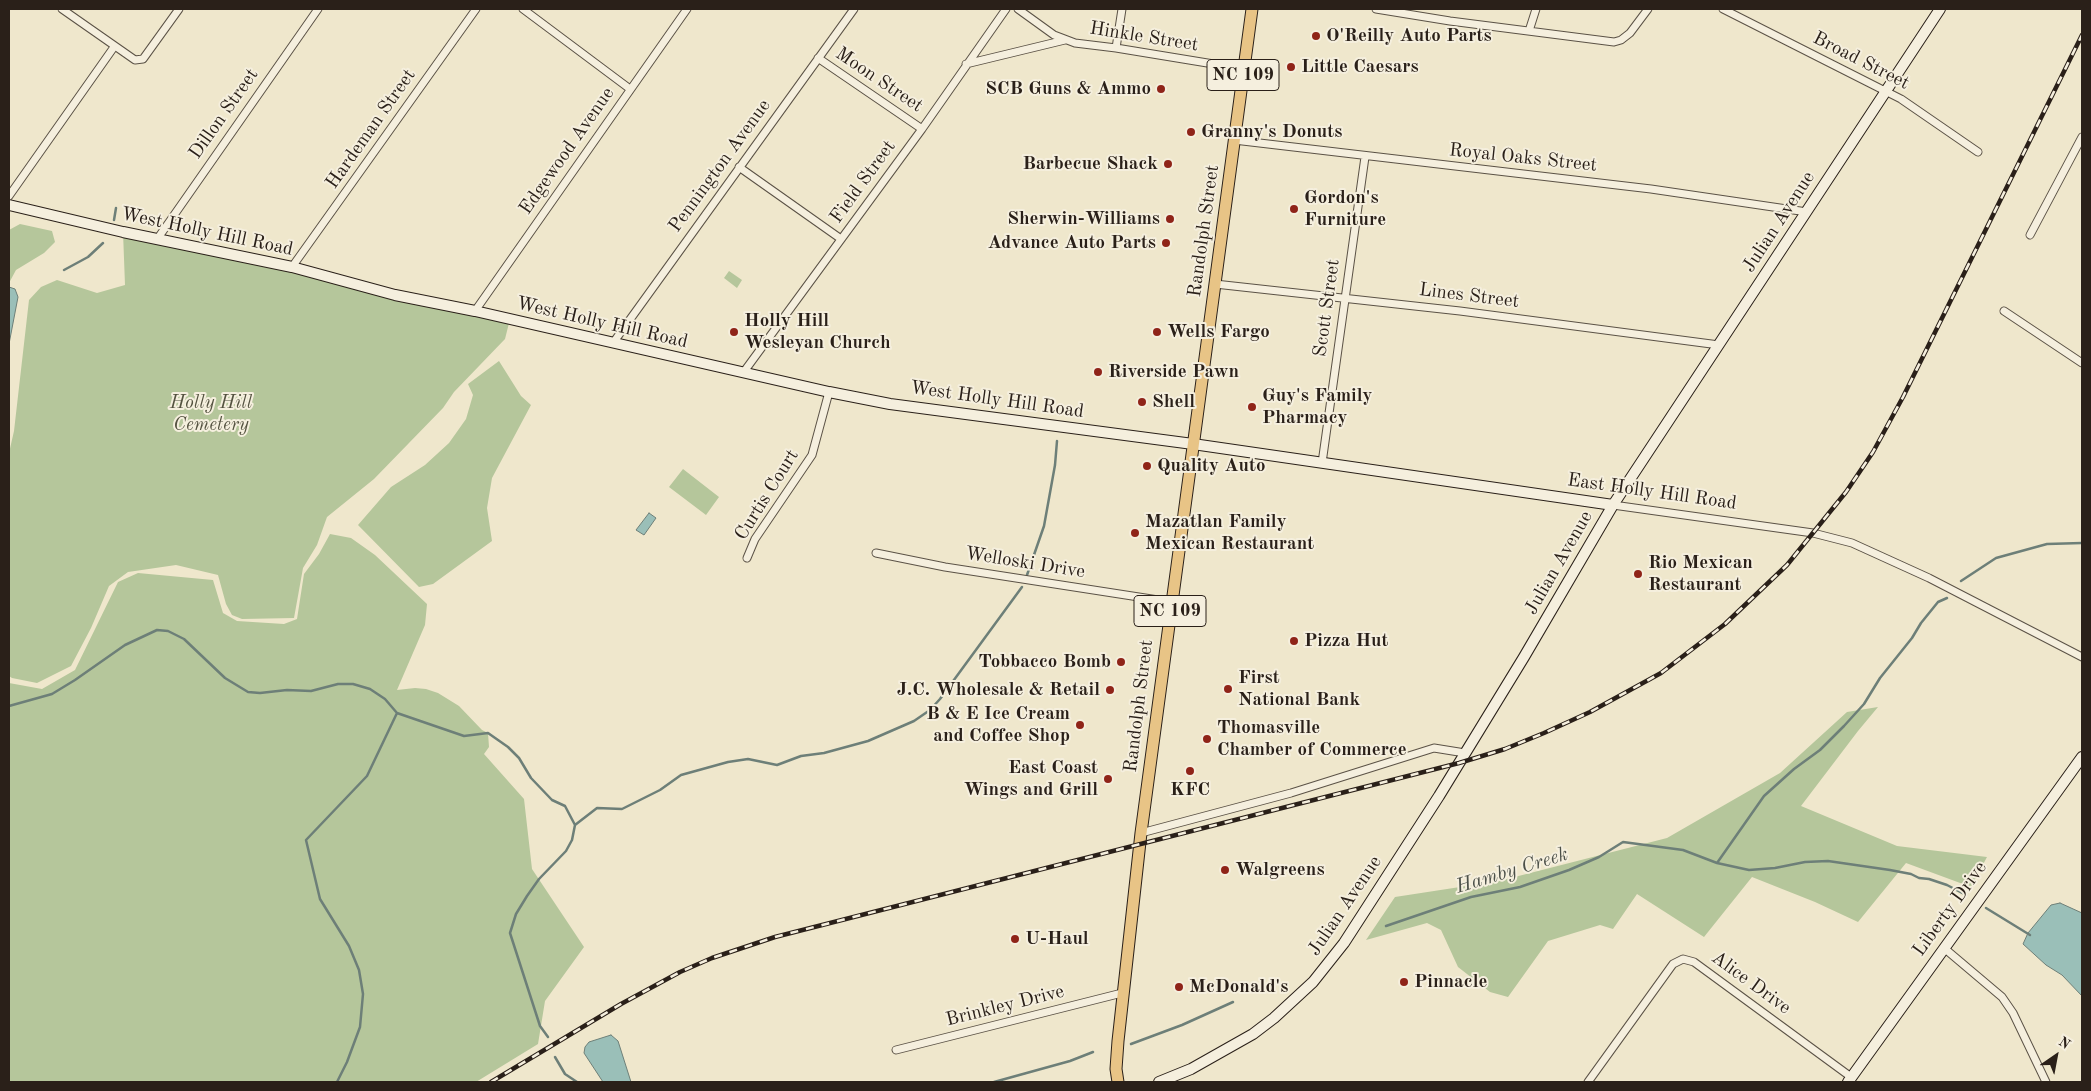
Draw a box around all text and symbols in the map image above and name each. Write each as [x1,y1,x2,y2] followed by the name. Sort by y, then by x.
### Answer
[1088,17,1200,57] street label: Hinkle Street
[1326,25,1492,47] place label: O'Reilly Auto Parts
[1809,27,1913,95] street label: Broad Street
[1310,30,1322,42] marker: O'Reilly Auto Parts
[831,42,927,118] street label: Moon Street
[1301,56,1419,78] place label: Little Caesars
[1207,60,1279,90] road number: NC 109
[1285,61,1297,73] marker: Little Caesars
[184,64,264,164] street label: Dillon Street
[321,65,421,193] street label: Hardeman Street
[985,78,1151,100] place label: SCB Guns & Ammo
[515,83,619,219] street label: Edgewood Avenue
[1155,83,1167,95] marker: SCB Guns & Ammo
[664,95,776,237] street label: Pennington Avenue
[1201,121,1342,143] place label: Granny's Donuts
[1185,126,1197,138] marker: Granny's Donuts
[825,136,901,228] street label: Field Street
[1448,139,1598,177] street label: Royal Oaks Street
[1022,153,1158,175] place label: Barbecue Shack
[1162,158,1174,170] marker: Barbecue Shack
[1183,163,1225,299] street label: Randolph Street
[1738,167,1820,277] street label: Julian Avenue
[1304,187,1386,231] place label: Gordon's Furniture
[119,203,295,261] street label: West Holly Hill Road
[1288,203,1300,215] marker: Gordon's Furniture
[1007,208,1160,230] place label: Sherwin-Williams
[1164,213,1176,225] marker: Sherwin-Williams
[987,232,1156,254] place label: Advance Auto Parts
[1160,237,1172,249] marker: Advance Auto Parts
[1309,258,1345,358] street label: Scott Street
[1418,279,1520,313] street label: Lines Street
[514,292,690,354] street label: West Holly Hill Road
[744,310,891,354] place label: Holly Hill Wesleyan Church
[1167,321,1270,343] place label: Wells Fargo
[728,326,740,338] marker: Holly Hill Wesleyan Church
[1151,326,1163,338] marker: Wells Fargo
[1108,361,1239,383] place label: Riverside Pawn
[1092,366,1104,378] marker: Riverside Pawn
[909,376,1085,424] street label: West Holly Hill Road
[1262,385,1373,429] place label: Guy's Family Pharmacy
[1152,391,1195,413] place label: Shell
[170,392,252,436] park label: Holly Hill Cemetery
[1136,396,1148,408] marker: Shell
[1246,401,1258,413] marker: Guy's Family Pharmacy
[730,445,804,545] street label: Curtis Court
[1157,455,1266,477] place label: Quality Auto
[1141,460,1153,472] marker: Quality Auto
[1566,469,1738,515] street label: East Holly Hill Road
[1520,507,1598,619] street label: Julian Avenue
[1145,511,1314,555] place label: Mazatlan Family Mexican Restaurant
[1129,527,1141,539] marker: Mazatlan Family Mexican Restaurant
[963,542,1087,584] street label: Welloski Drive
[1648,552,1753,596] place label: Rio Mexican Restaurant
[1632,568,1644,580] marker: Rio Mexican Restaurant
[1134,596,1206,626] road number: NC 109
[1304,630,1388,652] place label: Pizza Hut
[1288,635,1300,647] marker: Pizza Hut
[1120,638,1158,774] street label: Randolph Street
[978,651,1111,673] place label: Tobbacco Bomb
[1115,656,1127,668] marker: Tobbacco Bomb
[1238,667,1360,711] place label: First National Bank
[897,679,1100,701] place label: J.C. Wholesale & Retail
[1222,683,1234,695] marker: First National Bank
[1104,684,1116,696] marker: J.C. Wholesale & Retail
[926,703,1070,747] place label: B & E Ice Cream and Coffee Shop
[1217,717,1407,761] place label: Thomasville Chamber of Commerce
[1074,719,1086,731] marker: B & E Ice Cream and Coffee Shop
[1201,733,1213,745] marker: Thomasville Chamber of Commerce
[964,757,1098,801] place label: East Coast Wings and Grill
[1184,765,1196,777] marker: KFC
[1102,773,1114,785] marker: East Coast Wings and Grill
[1170,779,1210,801] place label: KFC
[1453,842,1571,900] water label: Hamby Creek
[1303,852,1387,960] street label: Julian Avenue
[1908,857,1992,961] street label: Liberty Drive
[1235,859,1325,881] place label: Walgreens
[1219,864,1231,876] marker: Walgreens
[1025,928,1089,950] place label: U-Haul
[1009,933,1021,945] marker: U-Haul
[1707,947,1795,1019] street label: Alice Drive
[1414,971,1487,993] place label: Pinnacle
[1189,976,1288,998] place label: McDonald's
[1398,976,1410,988] marker: Pinnacle
[944,980,1066,1032] street label: Brinkley Drive
[1173,981,1185,993] marker: McDonald's
[2031,1031,2081,1081] north arrow
[2056,1035,2072,1052] text: N

